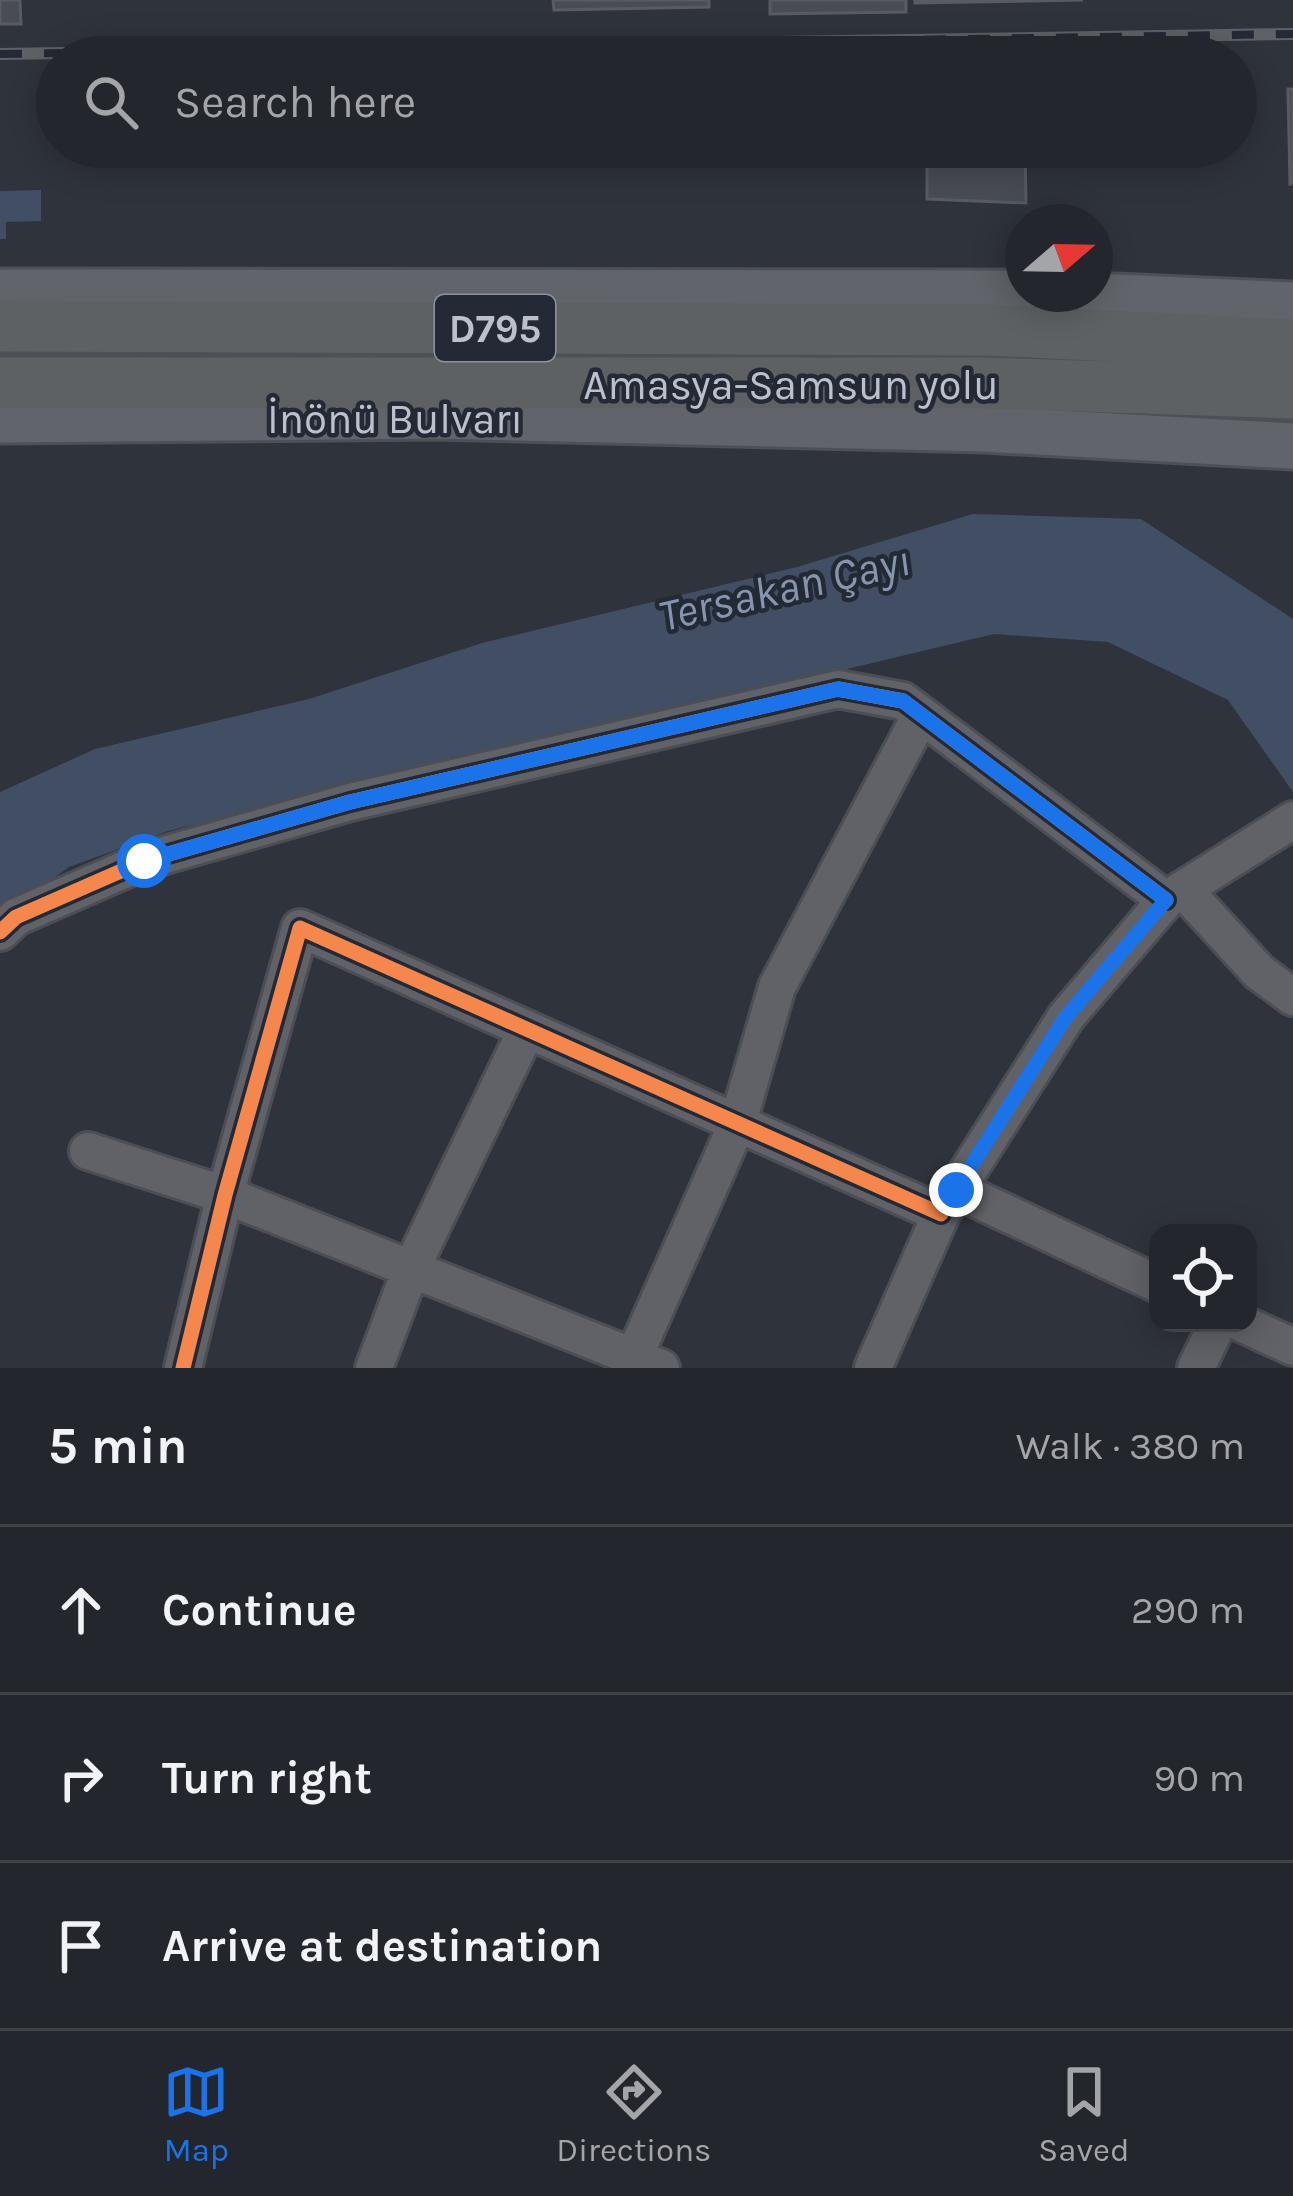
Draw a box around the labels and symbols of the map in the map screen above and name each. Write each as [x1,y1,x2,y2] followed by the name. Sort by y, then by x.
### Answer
[1005,204,1113,312] north arrow
[435,295,555,361] road number: D795
[583,360,999,410] street label: Amasya-Samsun yolu
[267,394,523,444] street label: İnönü Bulvarı
[653,534,915,643] water label: Tersakan Çayı
[117,834,171,888] route start
[929,1163,983,1217] route end

